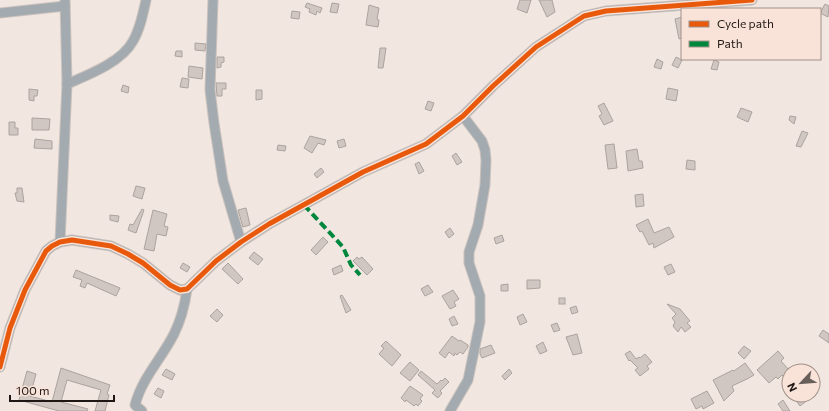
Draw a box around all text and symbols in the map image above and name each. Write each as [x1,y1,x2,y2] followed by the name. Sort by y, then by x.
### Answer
[681,8,821,60] legend
[717,16,774,30] text: Cycle path
[717,36,743,50] text: Path
[781,363,821,403] north arrow
[10,377,114,403] scale bar
[784,381,799,394] text: N
[16,383,50,397] text: 100 m

